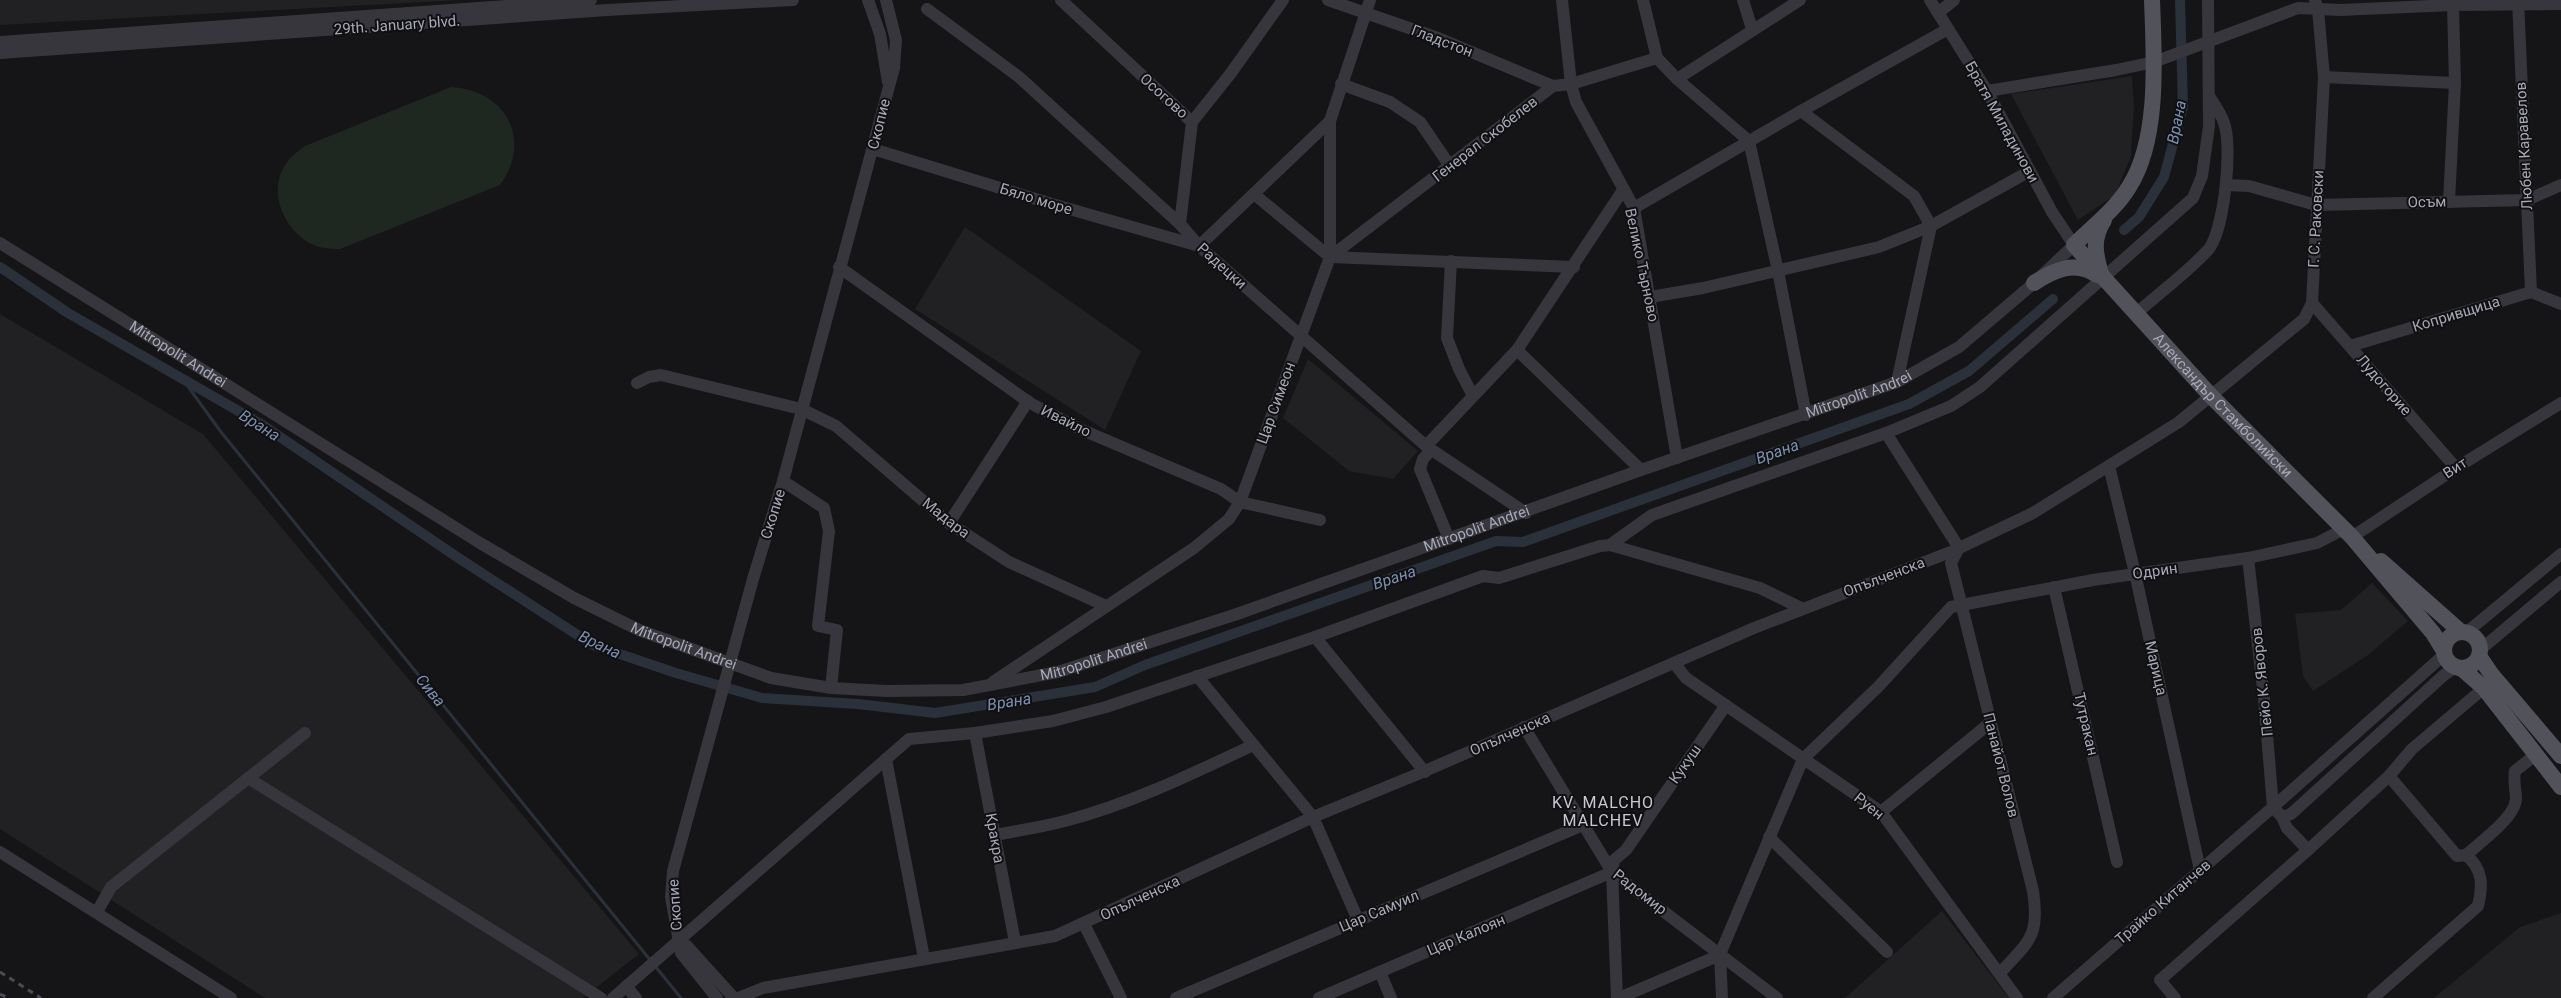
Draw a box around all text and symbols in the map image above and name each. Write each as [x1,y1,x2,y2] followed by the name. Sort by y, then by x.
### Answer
[333,12,461,38] street label: 29th. January blvd.
[1409,21,1475,61] street label: Гладстон
[1961,58,2043,186] street label: Братя Миладинови
[1136,70,1192,122] street label: Осогово
[2512,82,2536,210] street label: Любен Каравелов
[1429,92,1541,186] street label: Генерал Скобелев
[864,97,894,151] street label: Скопие
[2163,99,2190,146] water label: Врана
[2304,170,2328,268] street label: Г. С. Раковски
[998,179,1074,219] street label: Бяло море
[2408,193,2446,211] street label: Осъм
[1621,207,1663,323] street label: Велико Търново
[1194,239,1250,293] street label: Радецки
[2410,292,2502,336] street label: Копривщица
[126,317,230,391] street label: Mitropolit Andrei
[2149,329,2296,481] street label: Александър Стамболийски
[2353,351,2415,419] street label: Лудогорие
[1253,360,1299,446] street label: Цар Симеон
[1803,367,1915,422] street label: Mitropolit Andrei
[1038,401,1094,441] street label: Ивайло
[236,406,284,445] water label: Врана
[1753,435,1801,468] water label: Врана
[2440,454,2470,482] street label: Вит
[757,487,789,541] street label: Скопие
[919,494,973,542] street label: Мадара
[1421,501,1532,556] street label: Mitropolit Andrei
[1841,553,1927,601] street label: Опълченска
[2131,559,2179,583] street label: Одрин
[1370,561,1418,594] water label: Врана
[628,618,739,674] street label: Mitropolit Andrei
[576,626,624,662] water label: Врана
[2247,627,2277,737] street label: Пейо К. Яворов
[1039,635,1149,684] street label: Mitropolit Andrei
[2141,639,2171,697] street label: Марица
[412,670,449,710] water label: Сива
[986,689,1032,714] water label: Врана
[2070,691,2102,757] street label: Тутракан
[1467,708,1553,760] street label: Опълченска
[1979,711,2023,819] street label: Панайот Волов
[1665,741,1705,787] street label: Кукуш
[1850,789,1888,823] street label: Руен
[1552,793,1654,830] district label: KV. MALCHO MALCHEV
[982,811,1008,865] street label: Кракра
[2112,856,2214,948] street label: Трайко Китанчев
[1609,865,1671,919] street label: Радомир
[1097,872,1183,924] street label: Опълченска
[664,879,686,931] street label: Скопие
[1336,886,1422,936] street label: Цар Самуил
[1424,910,1508,960] street label: Цар Калоян

